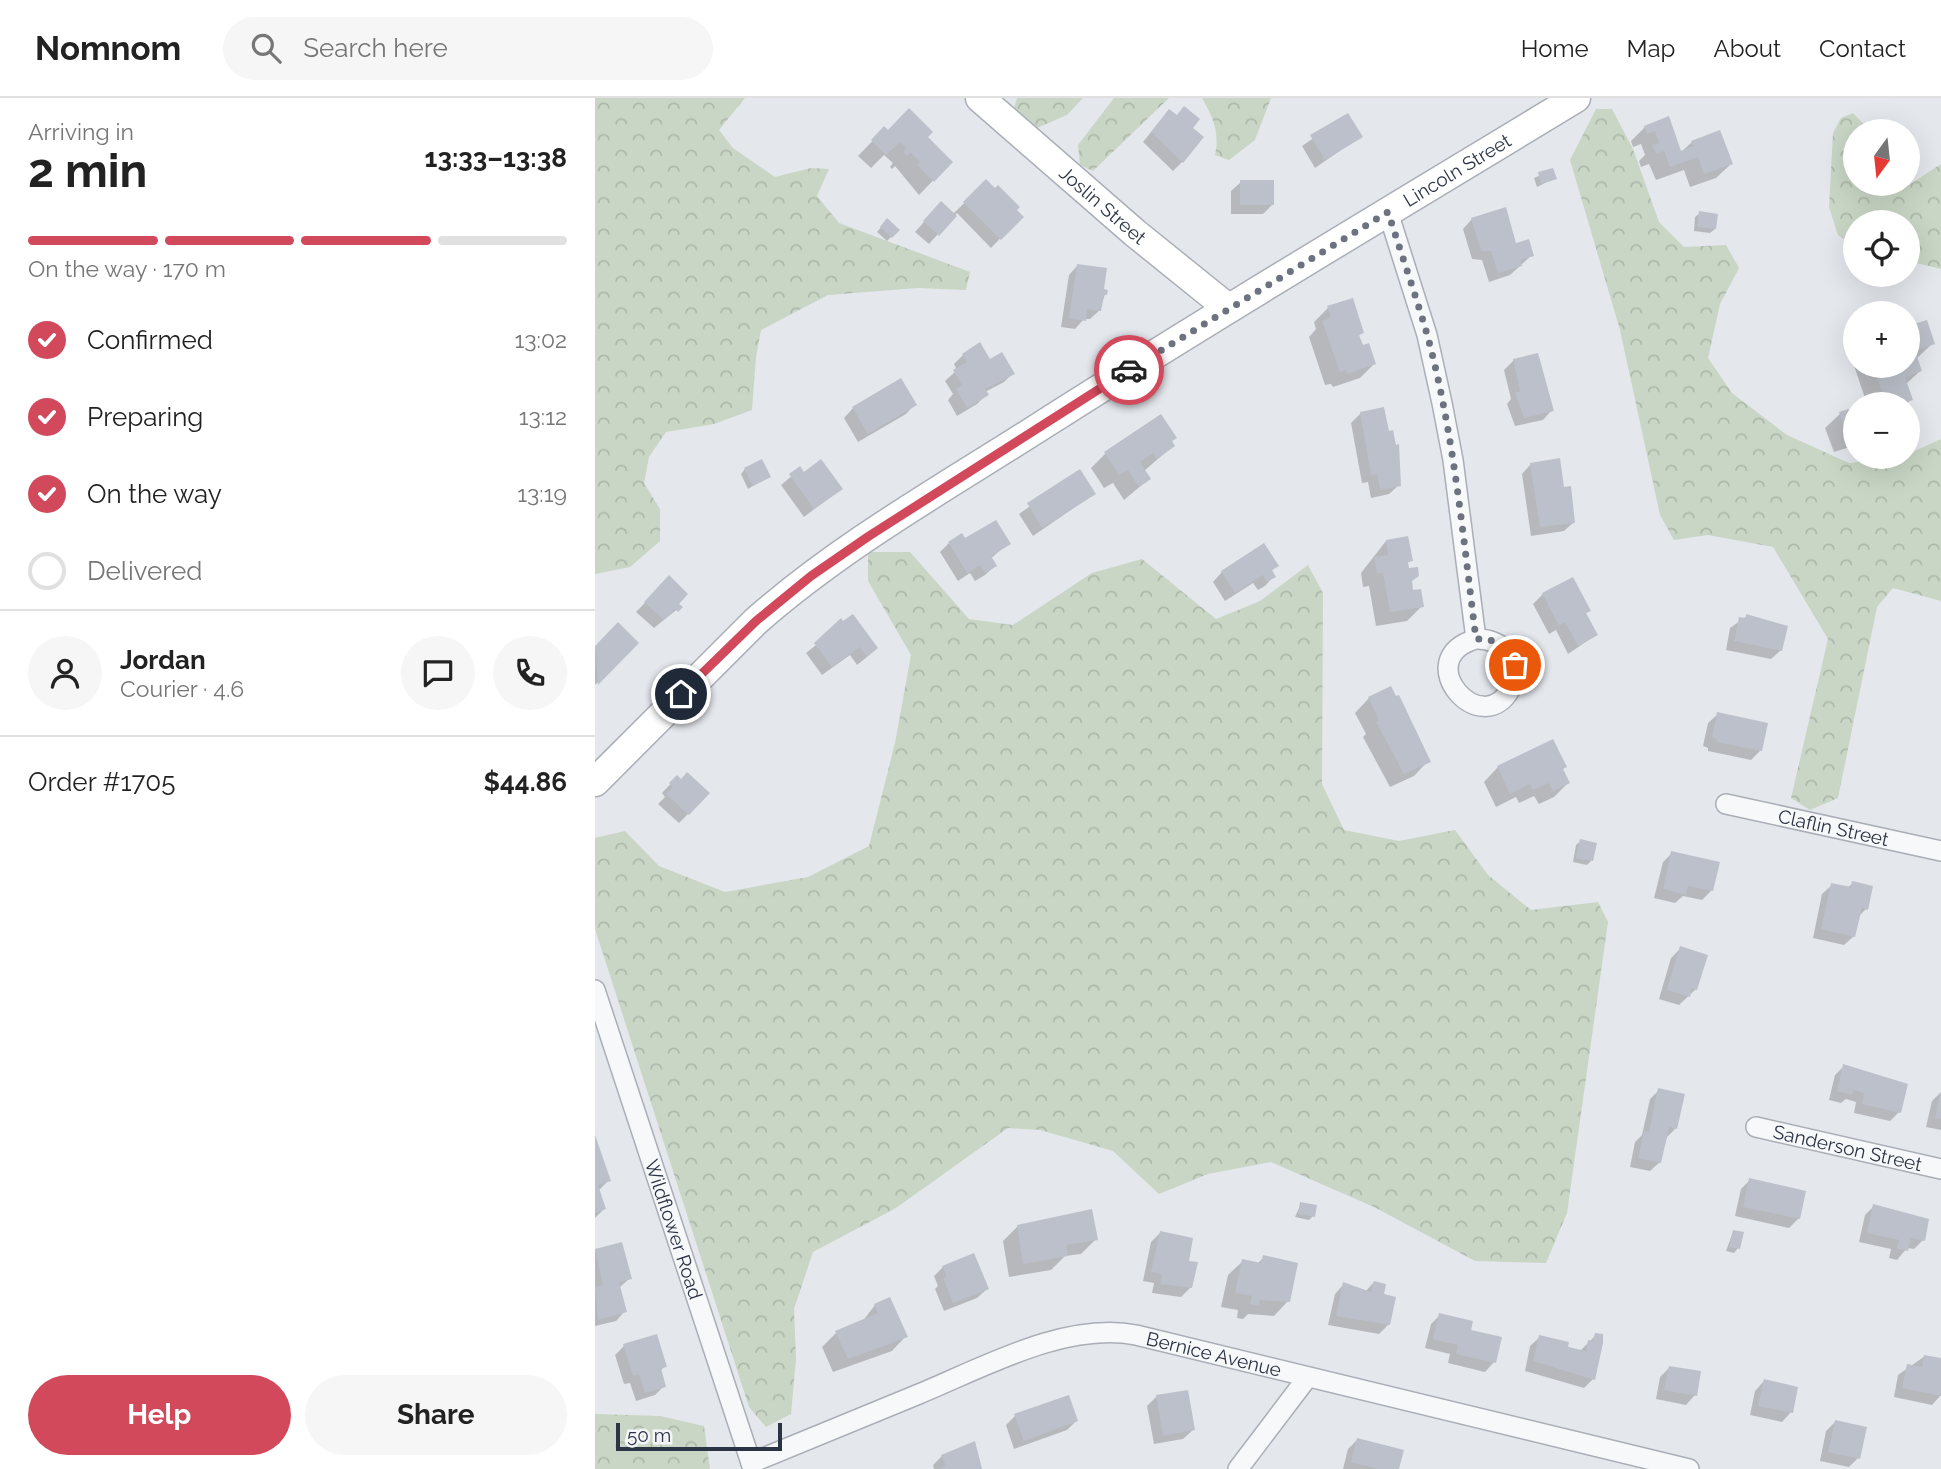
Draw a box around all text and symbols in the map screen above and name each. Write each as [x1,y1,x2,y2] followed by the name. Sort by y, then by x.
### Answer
[223,17,713,80] search box
[35,29,181,68] text: Nomnom
[247,29,285,67] icon: search
[303,33,448,63] text: Search here
[1521,34,1589,63] text: Home
[1627,34,1675,63] text: Map
[1713,34,1781,63] text: About
[1819,34,1906,63] text: Contact
[28,118,134,145] text: Arriving in
[1843,119,1920,196] north arrow
[1843,119,1920,469] map controls
[1399,129,1515,211] street label: Lincoln Street
[425,143,567,173] text: 13:33–13:38
[28,144,147,198] text: 2 min
[1055,161,1151,249] street label: Joslin Street
[1843,210,1920,287] button: locate
[28,255,226,282] text: On the way · 170 m
[1843,301,1920,378] button: +
[28,321,66,359] icon: check
[87,325,213,355] text: Confirmed
[514,326,567,353] text: 13:02
[1094,335,1164,405] courier
[1110,351,1148,389] icon: car
[1843,392,1920,469] button: −
[28,398,66,436] icon: check
[87,402,203,432] text: Preparing
[519,403,567,430] text: 13:12
[28,475,66,513] icon: check
[87,479,222,509] text: On the way
[517,480,567,507] text: 13:19
[87,556,202,586] text: Delivered
[1485,635,1545,695] pin
[28,636,102,710] button: person
[401,636,475,710] button: chat
[493,636,567,710] button: phone
[120,645,206,675] text: Jordan
[1496,646,1534,684] icon: bag
[651,664,711,724] pin
[120,675,244,702] text: Courier · 4.6
[662,675,700,713] icon: home
[28,767,175,797] text: Order #1705
[483,767,567,797] text: $44.86
[1776,805,1891,850] street label: Claflin Street
[1771,1120,1925,1175] street label: Sanderson Street
[641,1157,707,1302] street label: Wildflower Road
[1144,1327,1284,1381] street label: Bernice Avenue
[28,1375,291,1455] button: Help
[305,1375,567,1455] button: Share
[616,1420,782,1452] scale bar
[627,1424,671,1446] text: 50 m

